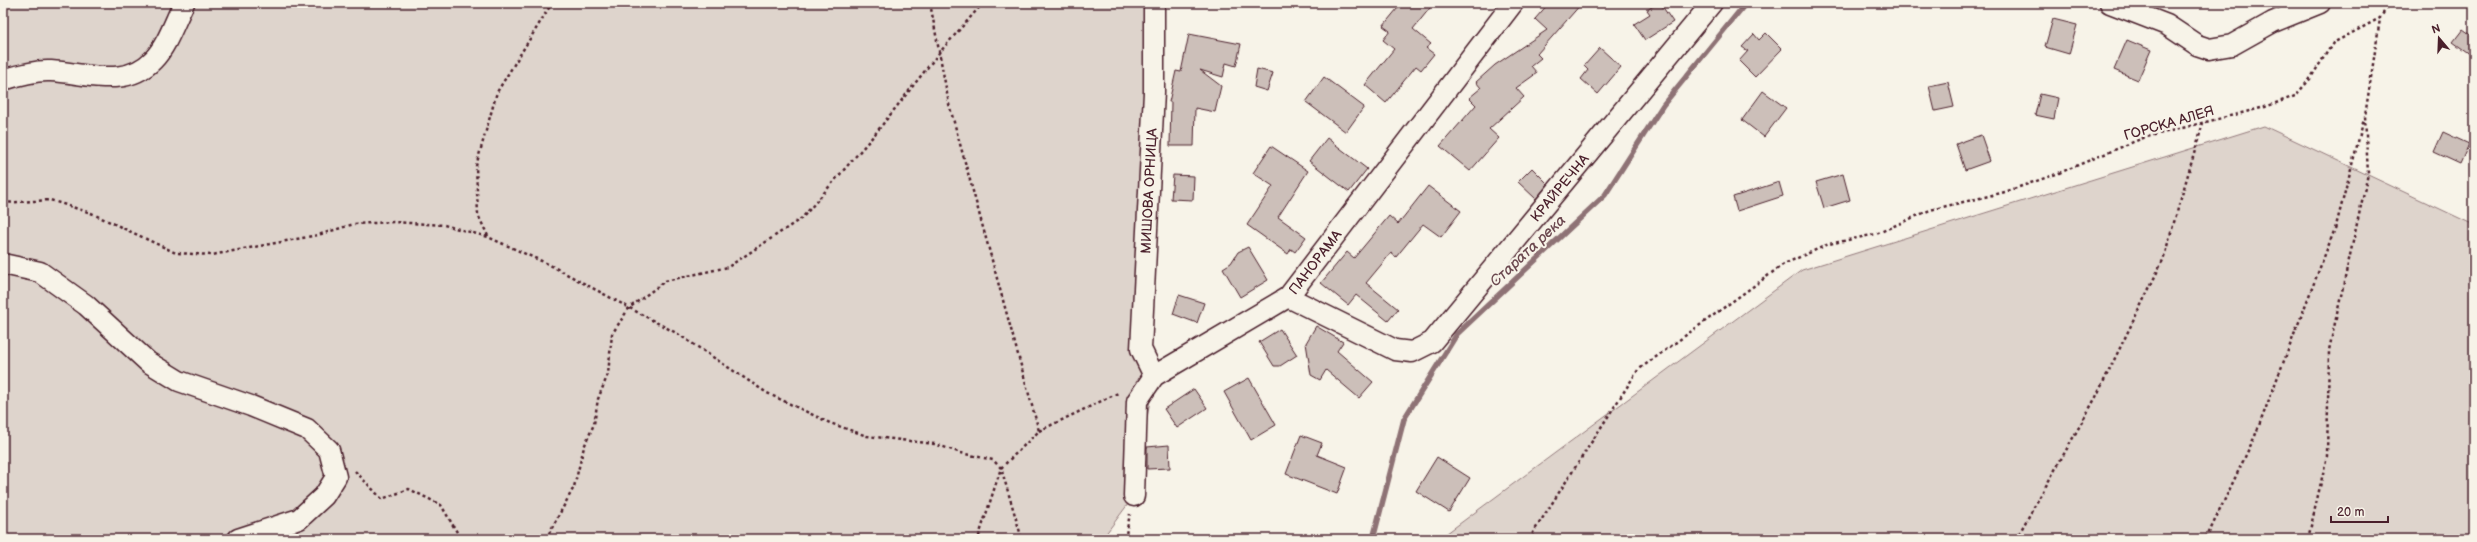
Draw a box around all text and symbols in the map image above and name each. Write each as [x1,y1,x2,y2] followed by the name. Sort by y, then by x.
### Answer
[2419,18,2459,58] north arrow
[2430,22,2442,37] text: N
[2122,102,2216,144] street label: ГОРСКА АЛЕЯ
[1137,127,1161,254] street label: МИШОВА ОРНИЦА
[1526,150,1593,225] street label: КРАЙРЕЧНА
[1486,211,1570,291] water label: Старата река
[1285,226,1345,298] street label: ПАНОРАМА
[2331,498,2388,524] scale bar
[2337,505,2364,520] text: 20 m

